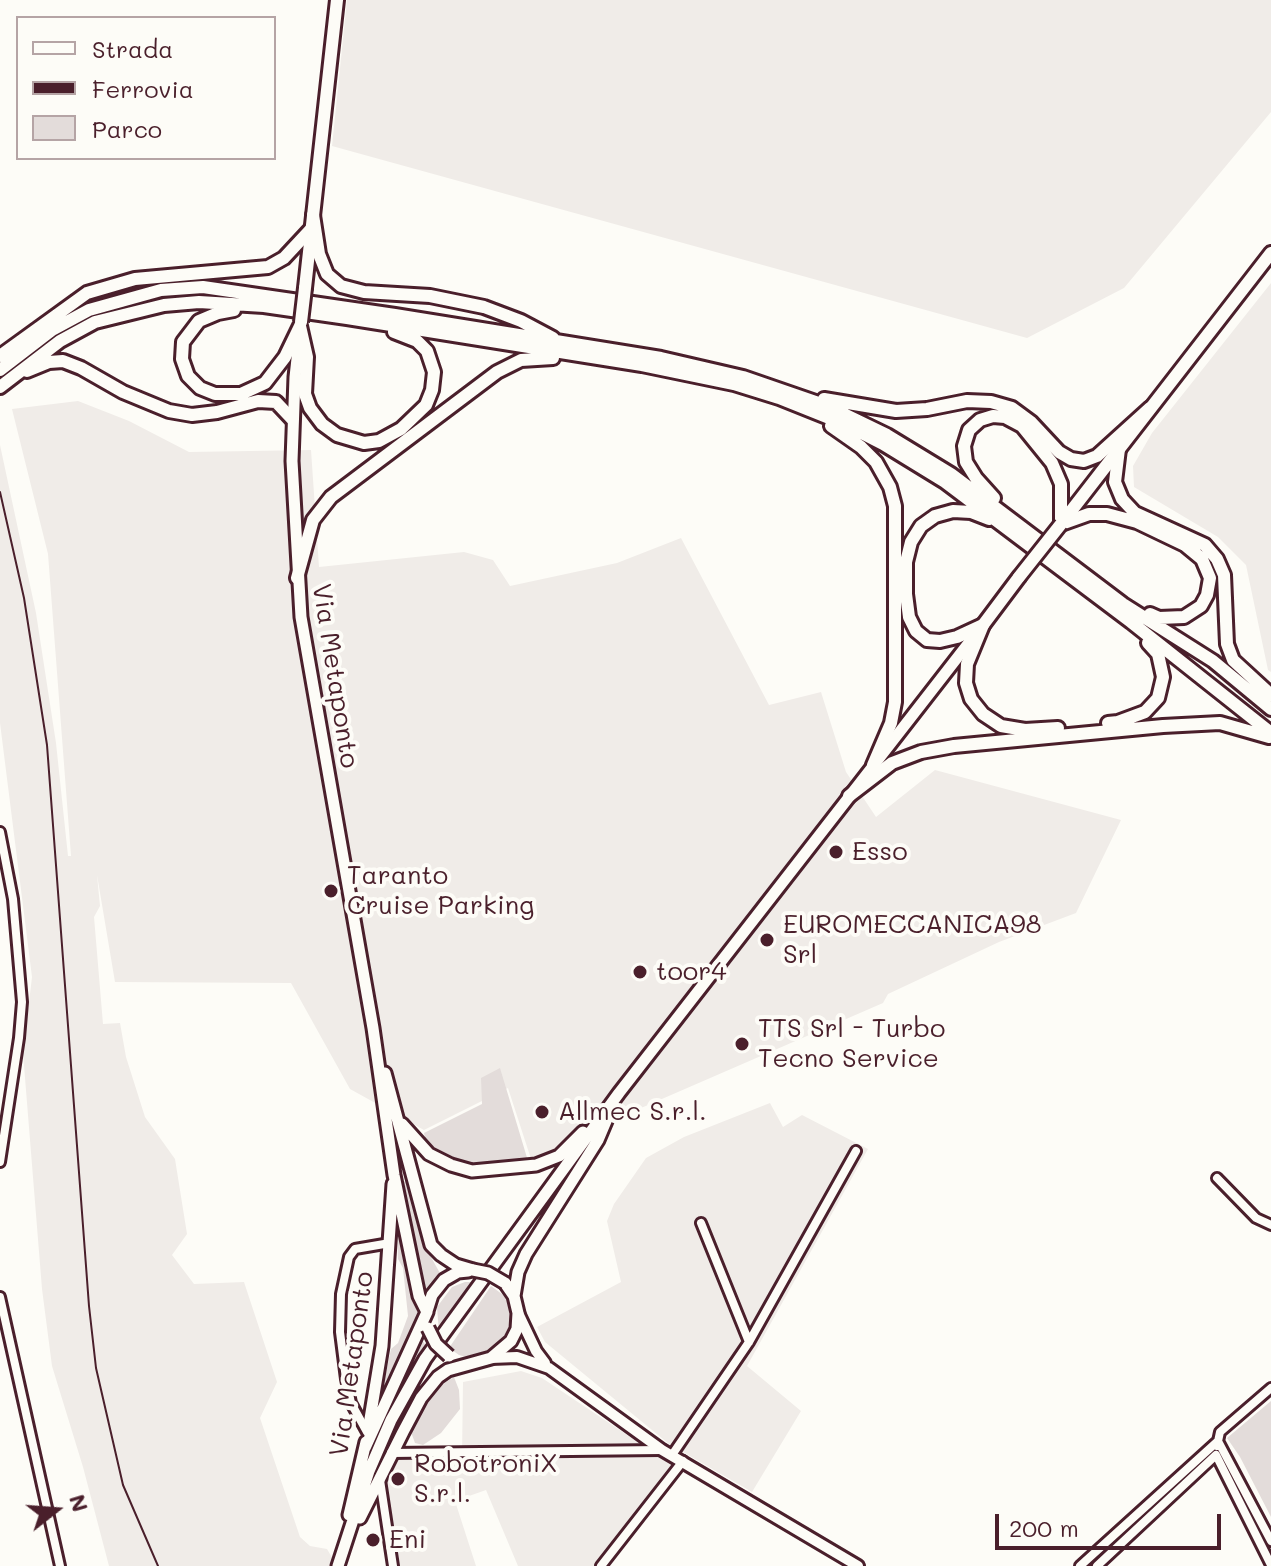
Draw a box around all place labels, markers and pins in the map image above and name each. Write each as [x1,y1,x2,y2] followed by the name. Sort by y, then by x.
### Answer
[852,836,908,868] place label: Esso
[827,843,845,861] marker: Esso
[347,860,534,922] place label: Taranto Cruise Parking
[322,882,340,900] marker: Taranto Cruise Parking
[783,909,1041,970] place label: EUROMECCANICA98 Srl
[758,931,776,949] marker: EUROMECCANICA98 Srl
[656,956,727,988] place label: toor4
[631,963,649,981] marker: toor4
[758,1013,945,1074] place label: TTS Srl - Turbo Tecno Service
[733,1035,751,1053] marker: TTS Srl - Turbo Tecno Service
[558,1096,707,1128] place label: Allmec S.r.l.
[533,1103,551,1121] marker: Allmec S.r.l.
[414,1448,558,1510] place label: RobotroniX S.r.l.
[389,1470,407,1488] marker: RobotroniX S.r.l.
[389,1524,426,1556] place label: Eni
[364,1531,382,1549] marker: Eni

